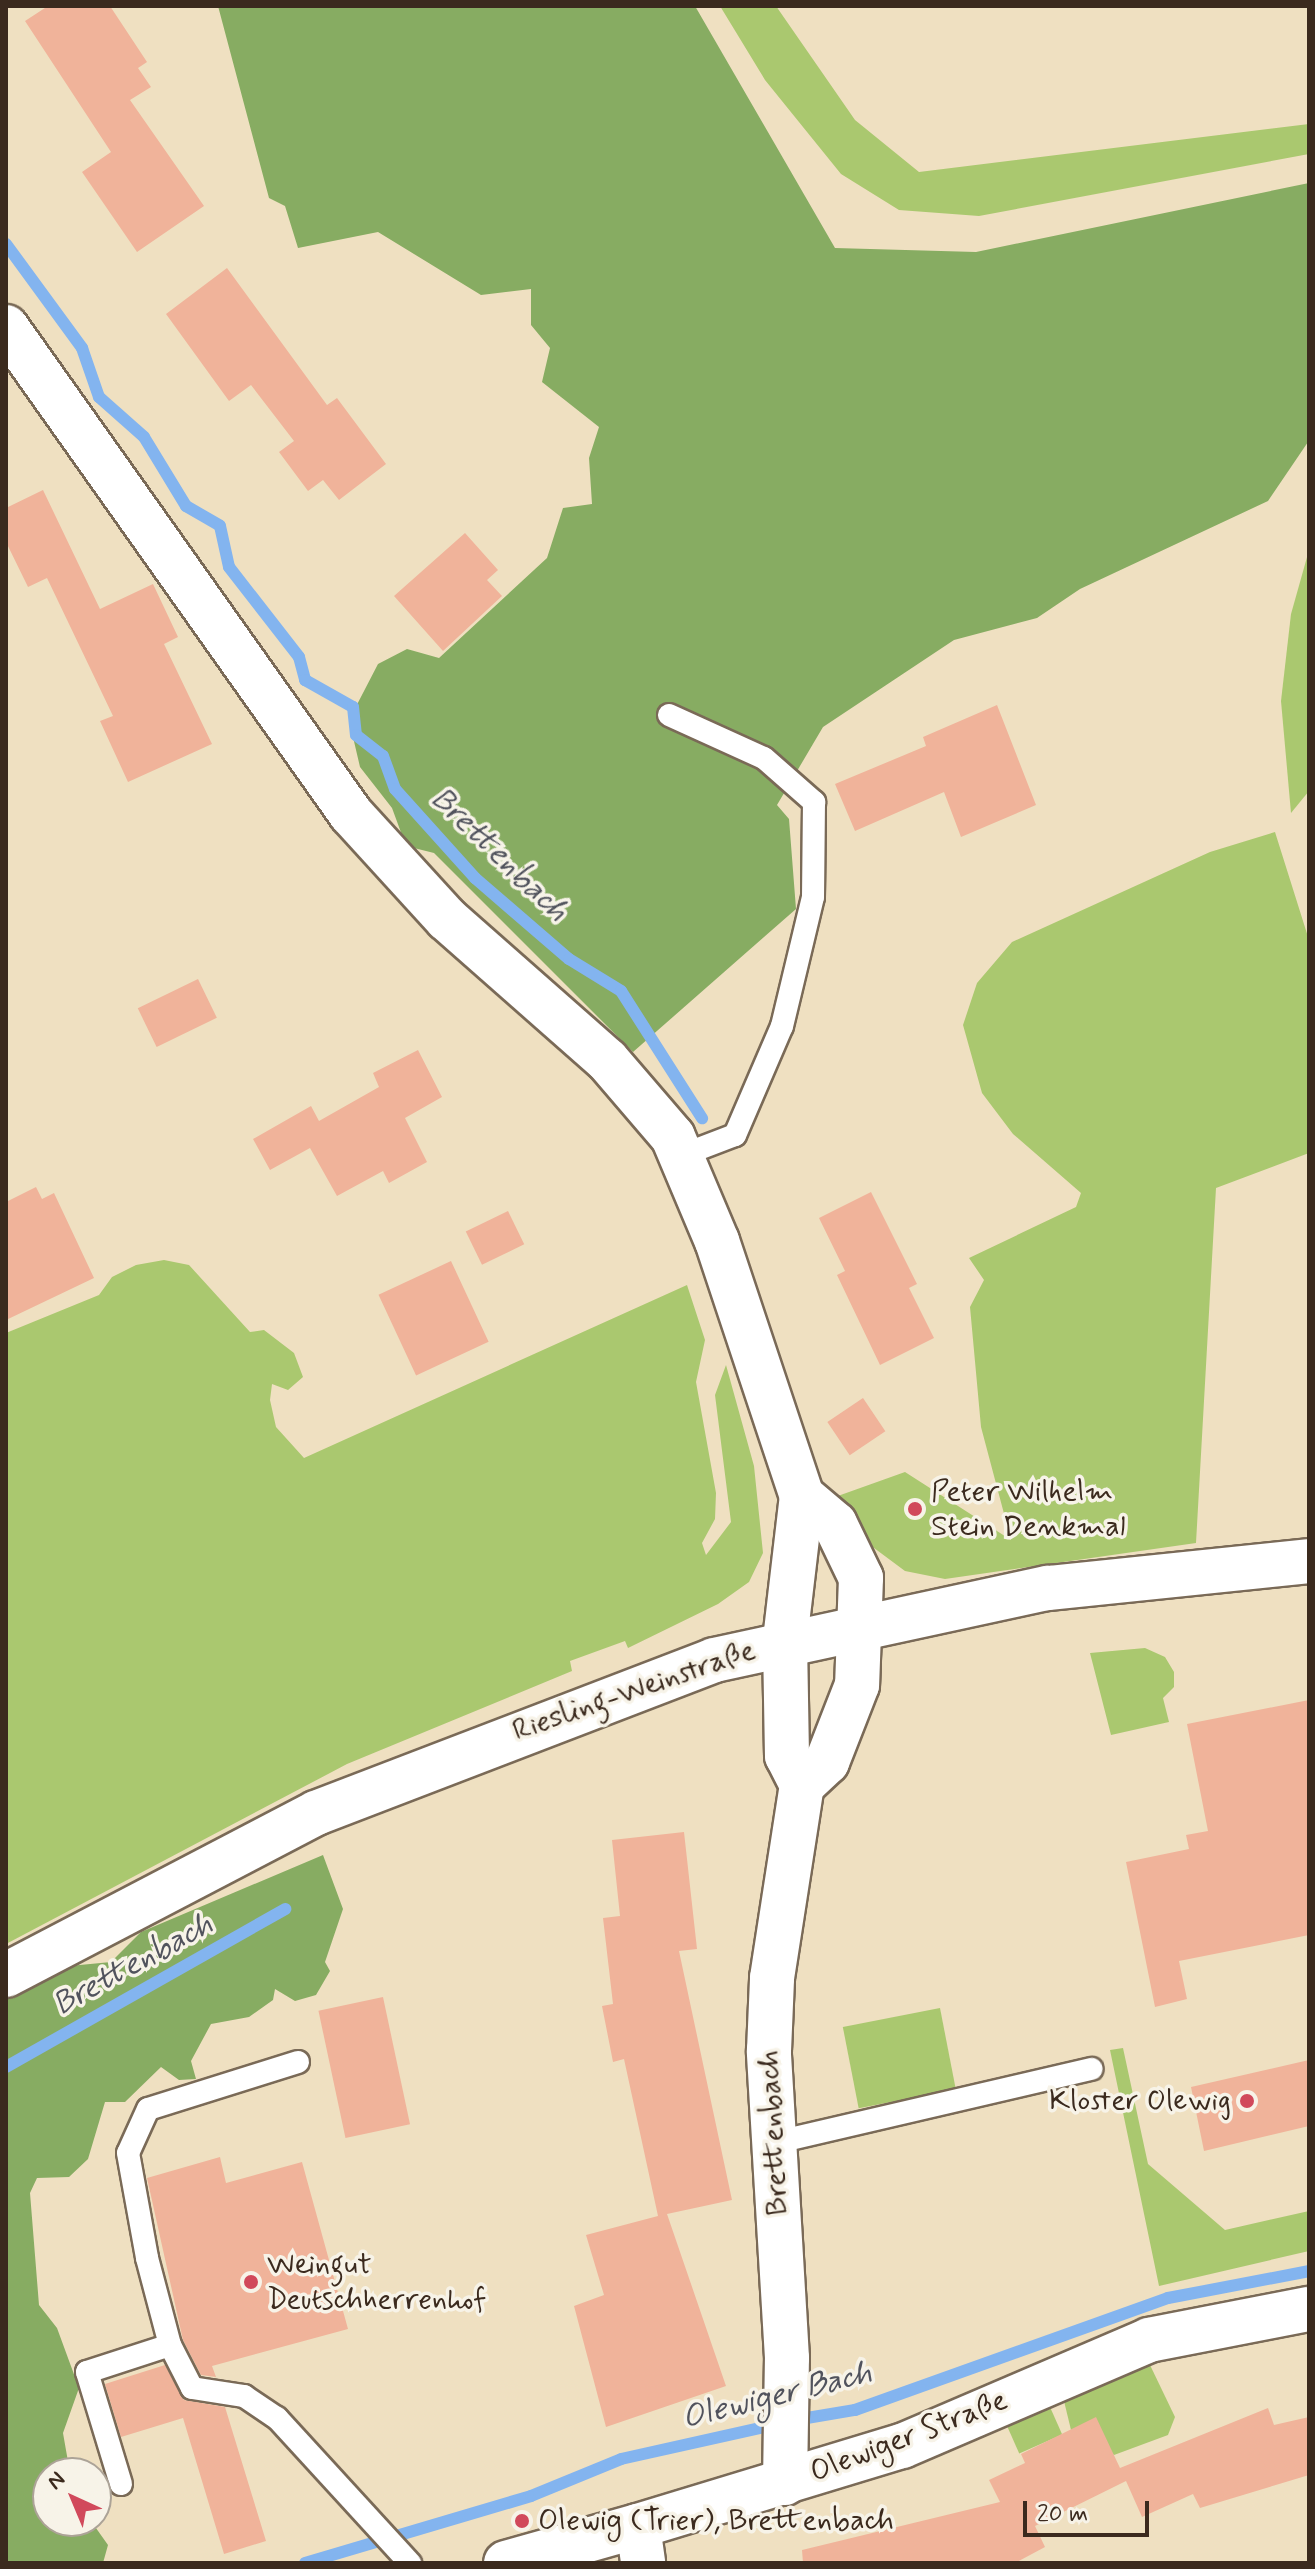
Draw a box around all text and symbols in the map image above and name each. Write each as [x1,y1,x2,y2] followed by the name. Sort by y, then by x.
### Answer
[422,780,576,930] water label: Brettenbach
[931,1474,1114,1544] place label: Peter Wilhelm Stein Denkmal
[906,1500,924,1518] marker: Peter Wilhelm Stein Denkmal
[508,1633,760,1749] street label: Riesling-Weinstraße
[46,1905,220,2025] water label: Brettenbach
[752,2049,796,2217] street label: Brettenbach
[1049,2083,1231,2119] place label: Kloster Olewig
[1238,2092,1256,2110] marker: Kloster Olewig
[267,2247,486,2318] place label: Weingut Deutschherrenhof
[242,2273,260,2291] marker: Weingut Deutschherrenhof
[677,2354,877,2438] water label: Olewiger Bach
[805,2383,1013,2491] street label: Olewiger Straße
[32,2457,112,2537] north arrow
[42,2466,72,2496] text: N
[1027,2485,1153,2535] scale bar
[1037,2499,1088,2530] text: 20 m
[538,2503,894,2539] place label: Olewig (Trier), Brettenbach
[513,2512,531,2530] marker: Olewig (Trier), Brettenbach

